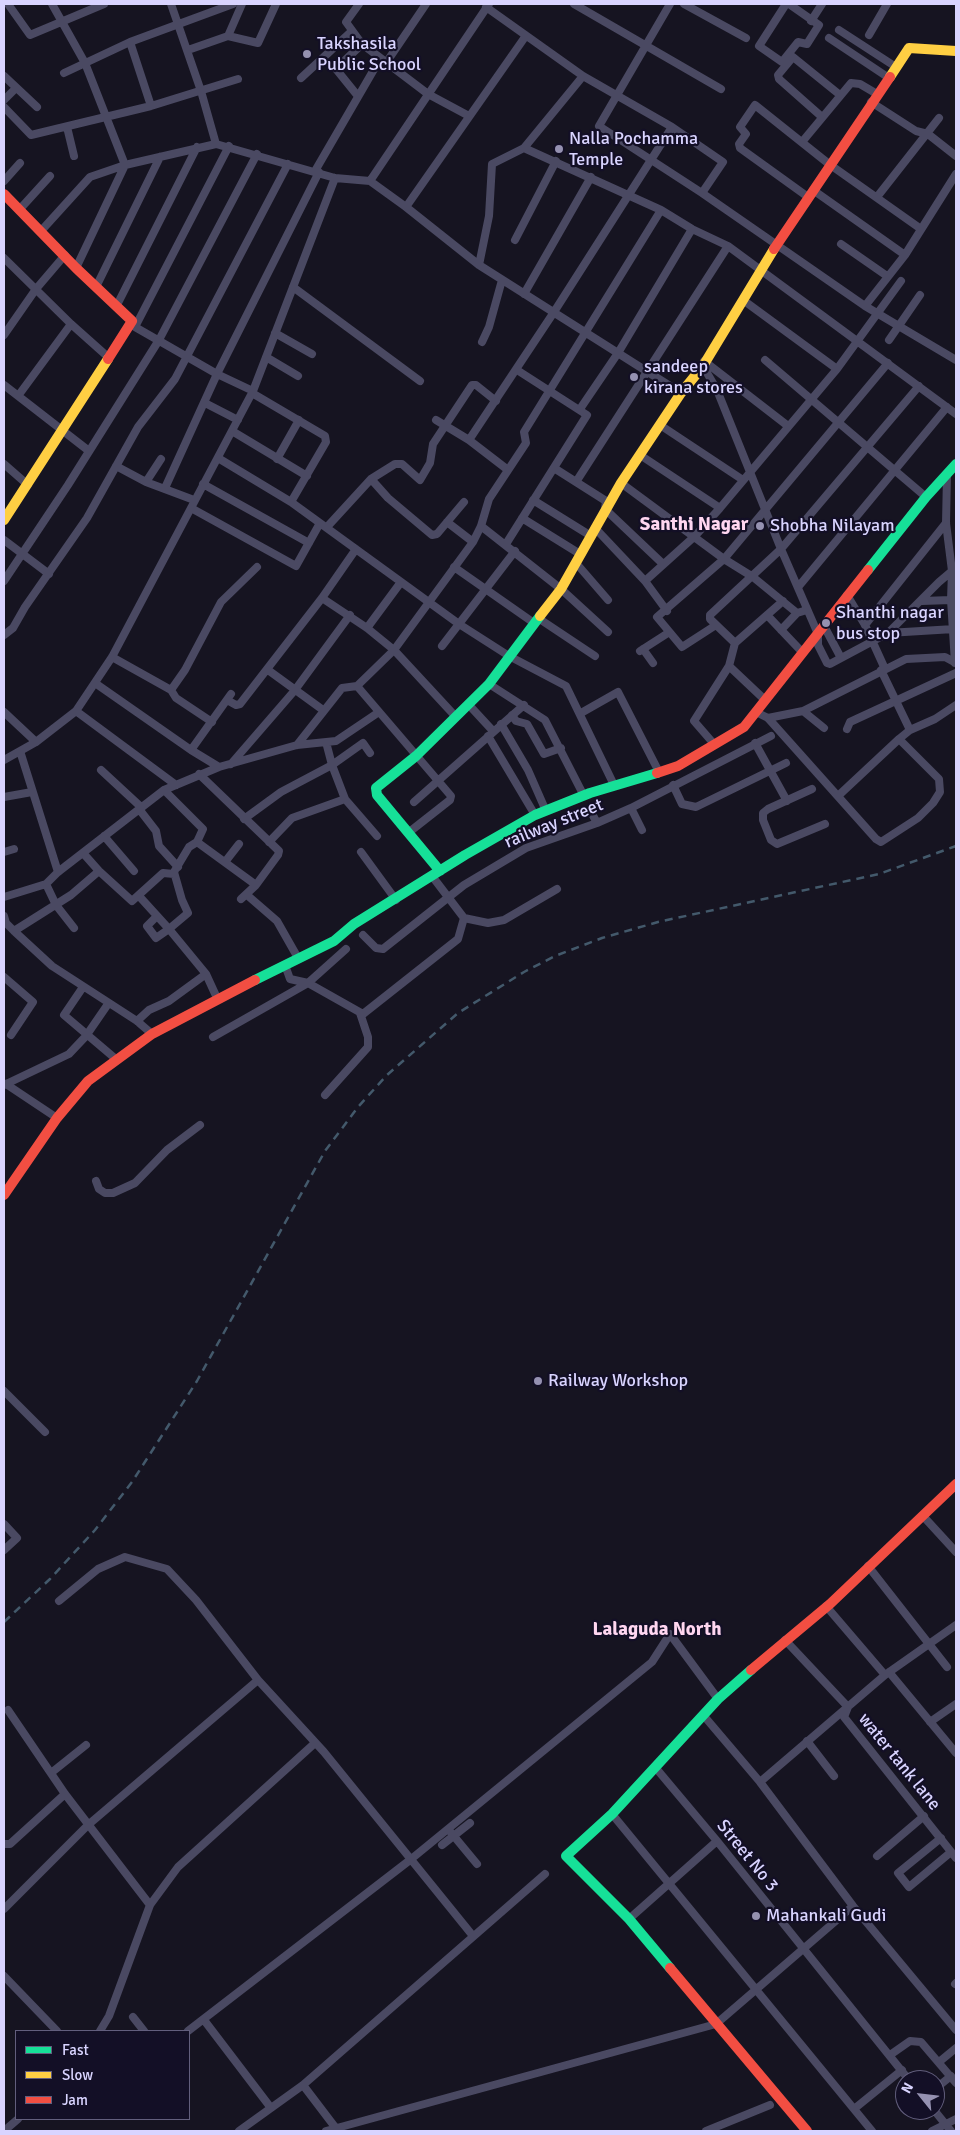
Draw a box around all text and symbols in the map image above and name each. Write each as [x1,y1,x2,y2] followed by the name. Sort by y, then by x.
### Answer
[317,33,421,76] place label: Takshasila Public School
[301,48,313,60] marker: Takshasila Public School
[569,128,698,170] place label: Nalla Pochamma Temple
[553,143,565,155] marker: Nalla Pochamma Temple
[644,356,743,398] place label: sandeep kirana stores
[628,371,640,383] marker: sandeep kirana stores
[640,514,748,536] district label: Santhi Nagar
[770,515,895,537] place label: Shobha Nilayam
[754,520,766,532] marker: Shobha Nilayam
[836,602,944,644] place label: Shanthi nagar bus stop
[820,617,832,629] marker: Shanthi nagar bus stop
[501,794,607,854] street label: railway street
[548,1370,688,1392] place label: Railway Workshop
[532,1375,544,1387] marker: Railway Workshop
[593,1619,721,1641] district label: Lalaguda North
[853,1709,945,1815] street label: water tank lane
[712,1816,782,1896] street label: Street No 3
[766,1905,886,1927] place label: Mahankali Gudi
[750,1910,762,1922] marker: Mahankali Gudi
[15,2030,190,2120] legend
[62,2041,89,2059] text: Fast
[62,2066,93,2084] text: Slow
[895,2070,945,2120] north arrow
[898,2080,917,2096] text: N
[62,2091,88,2109] text: Jam

